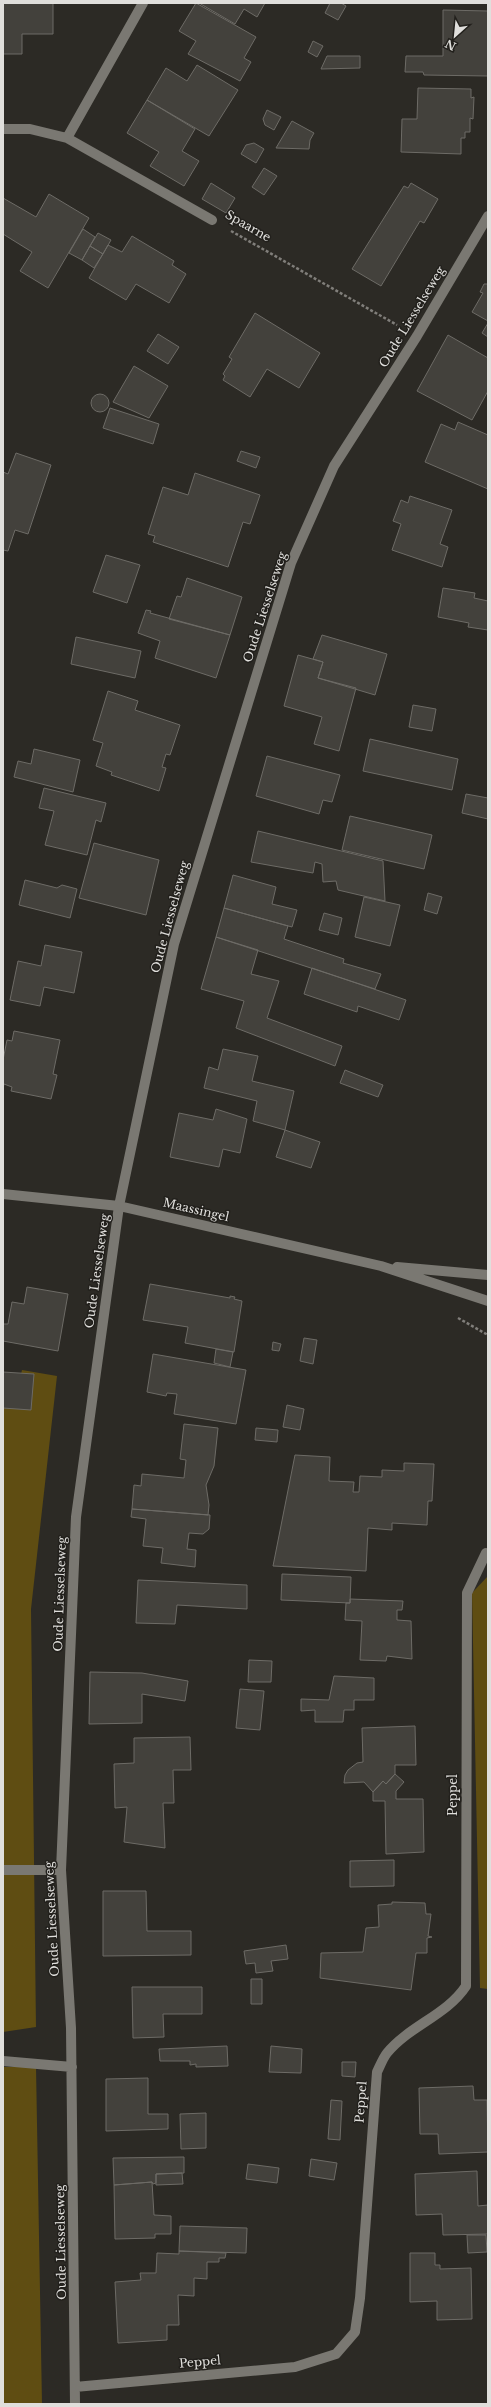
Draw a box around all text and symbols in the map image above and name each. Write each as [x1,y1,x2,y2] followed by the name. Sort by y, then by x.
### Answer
[435,16,475,56] north arrow
[442,36,458,53] text: N
[223,207,274,245] street label: Spaarne
[375,263,448,370] street label: Oude Liesselseweg
[240,549,290,664] street label: Oude Liesselseweg
[147,858,192,975] street label: Oude Liesselseweg
[162,1195,231,1224] street label: Maassingel
[81,1212,112,1329] street label: Oude Liesselseweg
[50,1535,69,1652] street label: Oude Liesselseweg
[445,1774,460,1816] street label: Peppel
[41,1860,62,1977] street label: Oude Liesselseweg
[352,2080,369,2123] street label: Peppel
[52,2183,69,2300] street label: Oude Liesselseweg
[178,2352,222,2371] street label: Peppel

